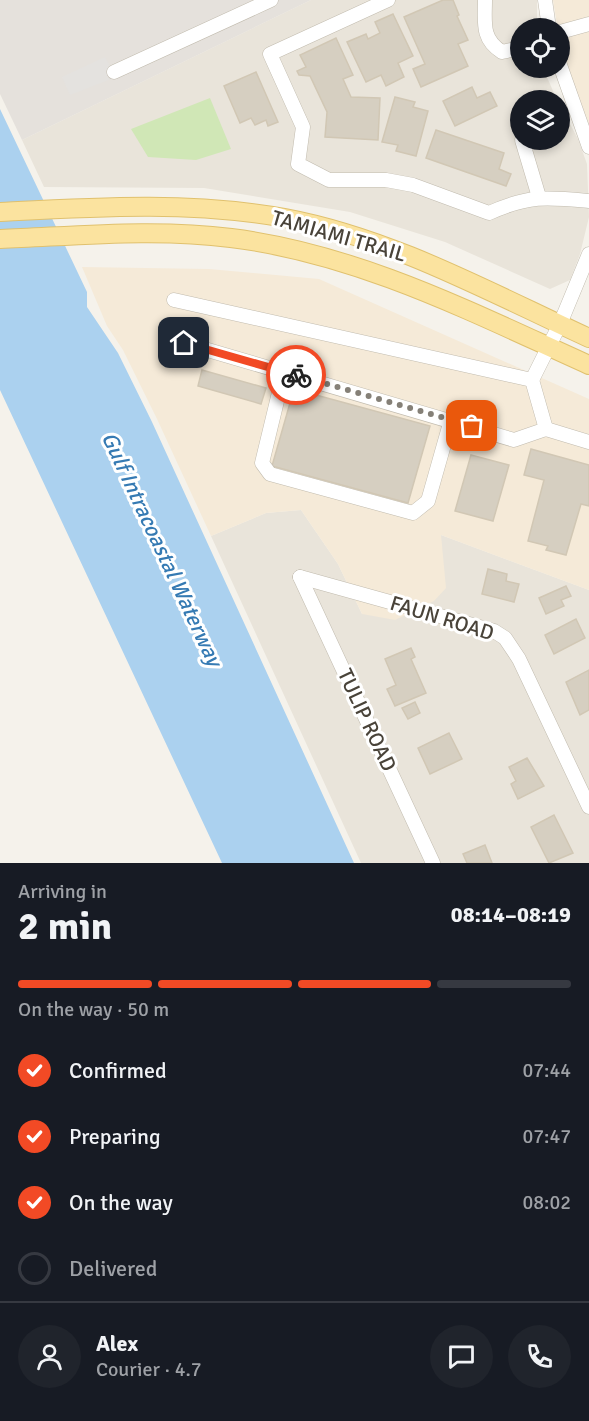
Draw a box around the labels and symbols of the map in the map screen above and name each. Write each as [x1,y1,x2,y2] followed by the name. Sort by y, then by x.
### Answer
[269,204,409,268] street label: TAMIAMI TRAIL
[158,317,209,368] pin
[266,345,326,405] courier
[446,400,497,451] pin
[96,428,229,673] water label: Gulf Intracoastal Waterway
[387,590,497,646] street label: FAUN ROAD
[332,665,402,775] street label: TULIP ROAD

